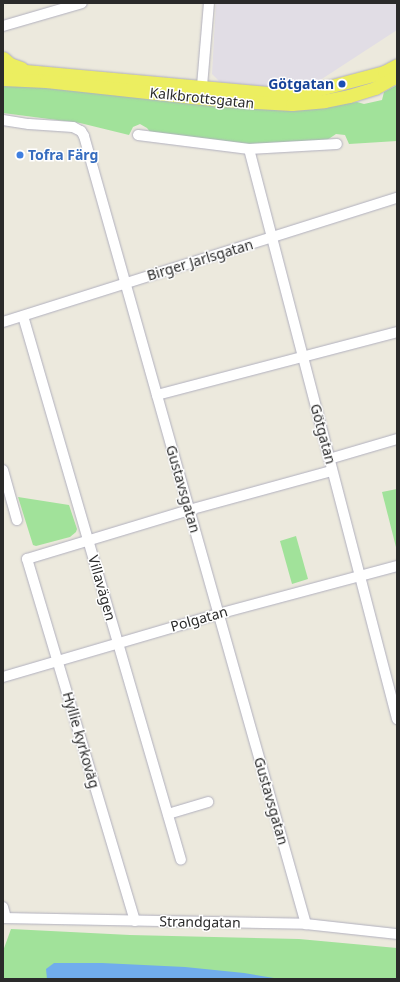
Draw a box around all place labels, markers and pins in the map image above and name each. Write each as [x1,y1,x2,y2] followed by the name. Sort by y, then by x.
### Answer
[268,76,334,92] place label: Götgatan
[337,79,347,89] marker: Götgatan
[28,147,98,163] place label: Tofra Färg
[15,150,25,160] marker: Tofra Färg

